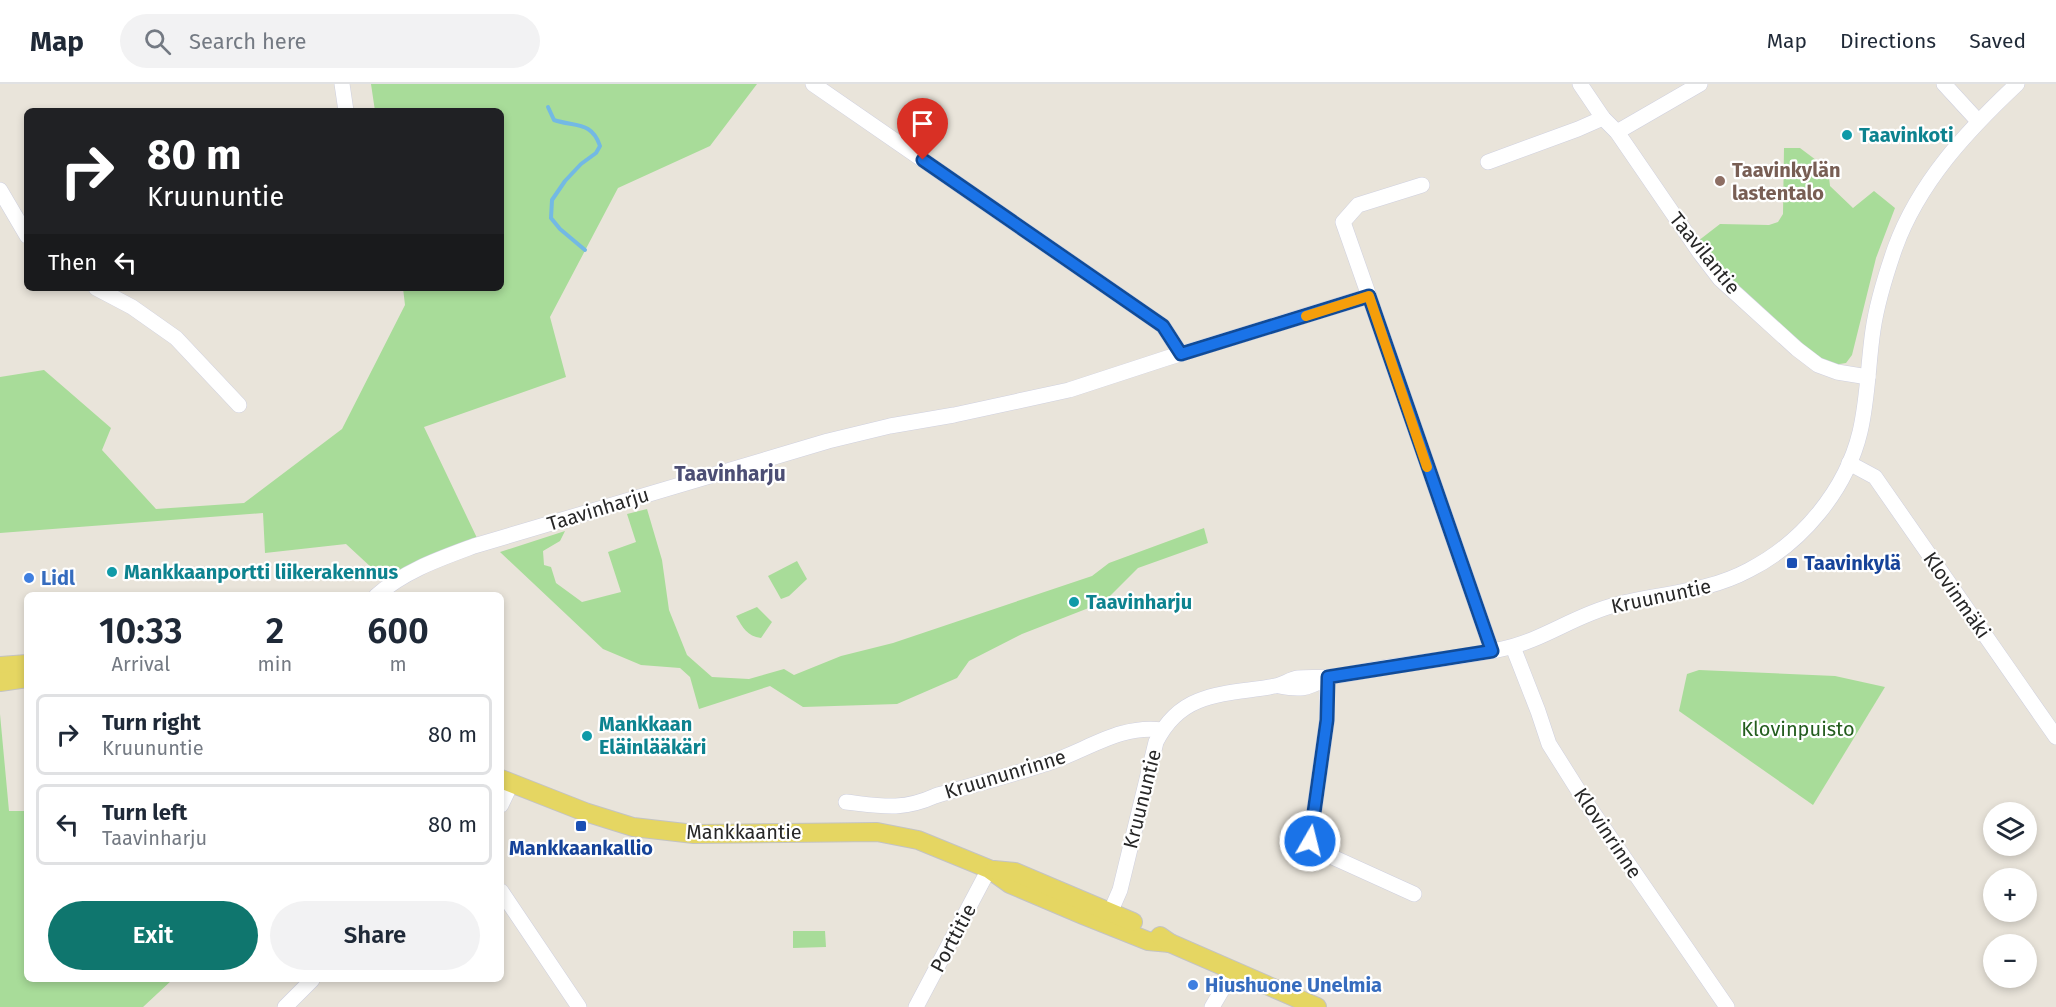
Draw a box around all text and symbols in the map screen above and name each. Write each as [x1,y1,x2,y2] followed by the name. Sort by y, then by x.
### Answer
[120,14,540,68] search box
[30,25,84,58] text: Map
[141,25,174,58] icon: search
[189,28,307,55] text: Search here
[1767,28,1807,54] text: Map
[1840,28,1936,54] text: Directions
[1969,28,2026,54] text: Saved
[897,98,948,160] pin
[906,107,939,140] icon: arrive
[1859,123,1954,147] place label: Taavinkoti
[1840,128,1854,142] marker: Taavinkoti
[147,130,241,180] text: 80 m
[48,132,126,210] icon: right
[1732,158,1841,205] place label: Taavinkylän lastentalo
[1713,174,1727,188] marker: Taavinkylän lastentalo
[147,181,284,213] text: Kruununtie
[1665,207,1745,299] street label: Taavilantie
[109,246,142,279] icon: left
[48,249,97,276] text: Then
[674,461,786,487] district label: Taavinharju
[544,482,652,536] street label: Taavinharju
[1918,547,1996,643] street label: Klovinmäki
[1804,551,1901,575] place label: Taavinkylä
[1785,556,1799,570] marker: Taavinkylä
[124,560,398,584] place label: Mankkaanportti liikerakennus
[105,565,119,579] marker: Mankkaanportti liikerakennus
[41,566,75,590] place label: Lidl
[22,571,36,585] marker: Lidl
[1609,574,1713,618] street label: Kruununtie
[1086,590,1192,614] place label: Taavinharju
[1067,595,1081,609] marker: Taavinharju
[99,609,183,653] text: 10:33
[266,609,284,653] text: 2
[367,609,429,653] text: 600
[112,652,170,676] text: Arrival
[258,652,292,676] text: min
[389,652,407,676] text: m
[102,709,201,736] text: Turn right
[599,712,706,759] place label: Mankkaan Eläinlääkäri
[1741,717,1855,741] park label: Klovinpuisto
[51,718,84,751] icon: right
[428,721,477,748] text: 80 m
[580,729,594,743] marker: Mankkaan Eläinlääkäri
[102,736,204,760] text: Kruununtie
[941,744,1069,804] street label: Kruununrinne
[1118,747,1166,851] street label: Kruununtie
[1569,783,1647,883] street label: Klovinrinne
[102,799,187,826] text: Turn left
[1983,802,2037,988] map controls
[1983,802,2037,856] button: layers
[51,808,84,841] icon: left
[1278,809,1342,873] position arrow
[428,811,477,838] text: 80 m
[574,819,588,833] marker: Mankkaankallio
[686,820,802,844] street label: Mankkaantie
[102,826,207,850] text: Taavinharju
[509,836,653,860] place label: Mankkaankallio
[1983,868,2037,922] button: +
[925,900,981,976] street label: Porttitie
[48,901,258,970] button: Exit
[270,901,480,970] button: Share
[1983,934,2037,988] button: −
[1205,973,1382,997] place label: Hiushuone Unelmia
[1186,978,1200,992] marker: Hiushuone Unelmia

